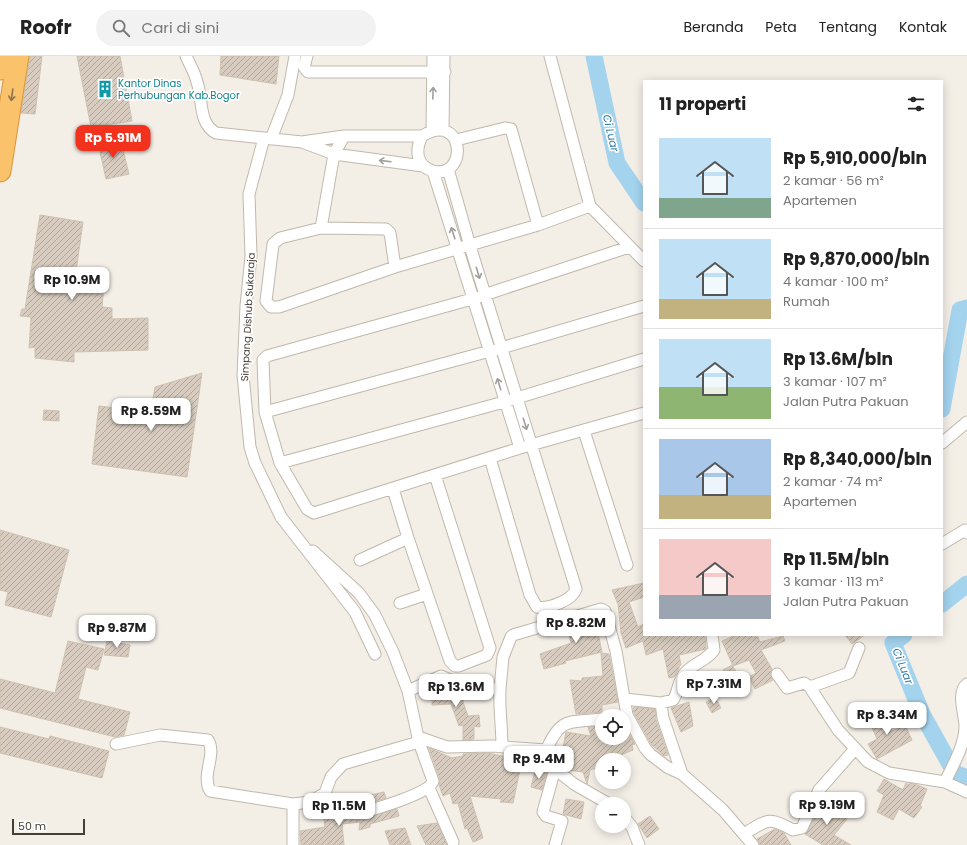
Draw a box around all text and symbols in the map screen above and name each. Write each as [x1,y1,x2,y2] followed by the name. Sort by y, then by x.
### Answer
[96,10,376,46] search box
[20,14,72,41] text: Roofr
[110,17,132,39] icon: search
[142,17,219,38] text: Cari di sini
[684,17,743,37] text: Beranda
[765,17,797,37] text: Peta
[819,17,877,37] text: Tentang
[899,17,947,37] text: Kontak
[118,76,240,103] place label: Kantor Dinas Perhubungan Kab.Bogor
[95,79,115,99] building icon: Kantor Dinas Perhubungan Kab.Bogor
[429,87,437,100] one-way arrow
[8,88,16,101] one-way arrow
[659,92,746,116] text: 11 properti
[905,93,927,115] icon: filters
[599,113,623,154] water label: Ci Luar
[72,125,154,159] pin: Rp 5.91M
[85,128,142,147] text: Rp 5.91M
[783,146,927,170] text: Rp 5,910,000/bln
[691,154,739,202] icon: home
[379,157,392,165] one-way arrow
[783,171,884,190] text: 2 kamar · 56 m²
[783,191,857,210] text: Apartemen
[449,228,457,240] one-way arrow
[783,247,930,271] text: Rp 9,870,000/bln
[237,252,259,382] street label: Simpang Dishub Sukaraja
[691,255,739,303] icon: home
[31,267,113,301] pin: Rp 10.9M
[475,267,482,280] one-way arrow
[43,270,101,289] text: Rp 10.9M
[783,272,889,291] text: 4 kamar · 100 m²
[783,292,830,311] text: Rumah
[783,347,893,371] text: Rp 13.6M/bln
[691,355,739,403] icon: home
[783,372,887,391] text: 3 kamar · 107 m²
[495,378,502,391] one-way arrow
[783,392,909,411] text: Jalan Putra Pakuan
[110,398,192,432] pin: Rp 8.59M
[121,401,181,420] text: Rp 8.59M
[522,418,529,431] one-way arrow
[783,447,932,471] text: Rp 8,340,000/bln
[691,455,739,503] icon: home
[783,472,883,491] text: 2 kamar · 74 m²
[783,492,857,511] text: Apartemen
[783,547,889,571] text: Rp 11.5M/bln
[691,555,739,603] icon: home
[783,572,883,591] text: 3 kamar · 113 m²
[783,592,909,611] text: Jalan Putra Pakuan
[535,610,617,644] pin: Rp 8.82M
[546,613,606,632] text: Rp 8.82M
[76,615,158,649] pin: Rp 9.87M
[87,618,147,637] text: Rp 9.87M
[889,645,918,687] water label: Ci Luar
[673,671,755,705] pin: Rp 7.31M
[415,674,497,708] pin: Rp 13.6M
[686,674,742,693] text: Rp 7.31M
[428,677,484,696] text: Rp 13.6M
[846,702,928,736] pin: Rp 8.34M
[857,705,917,724] text: Rp 8.34M
[595,709,631,833] map controls
[595,709,631,745] button: locate
[502,746,576,780] pin: Rp 9.4M
[513,749,565,768] text: Rp 9.4M
[595,753,631,789] button: +
[786,792,868,826] pin: Rp 9.19M
[298,793,380,827] pin: Rp 11.5M
[799,795,855,814] text: Rp 9.19M
[312,796,366,815] text: Rp 11.5M
[595,797,631,833] button: −
[12,817,85,836] scale bar
[18,818,46,834] text: 50 m

